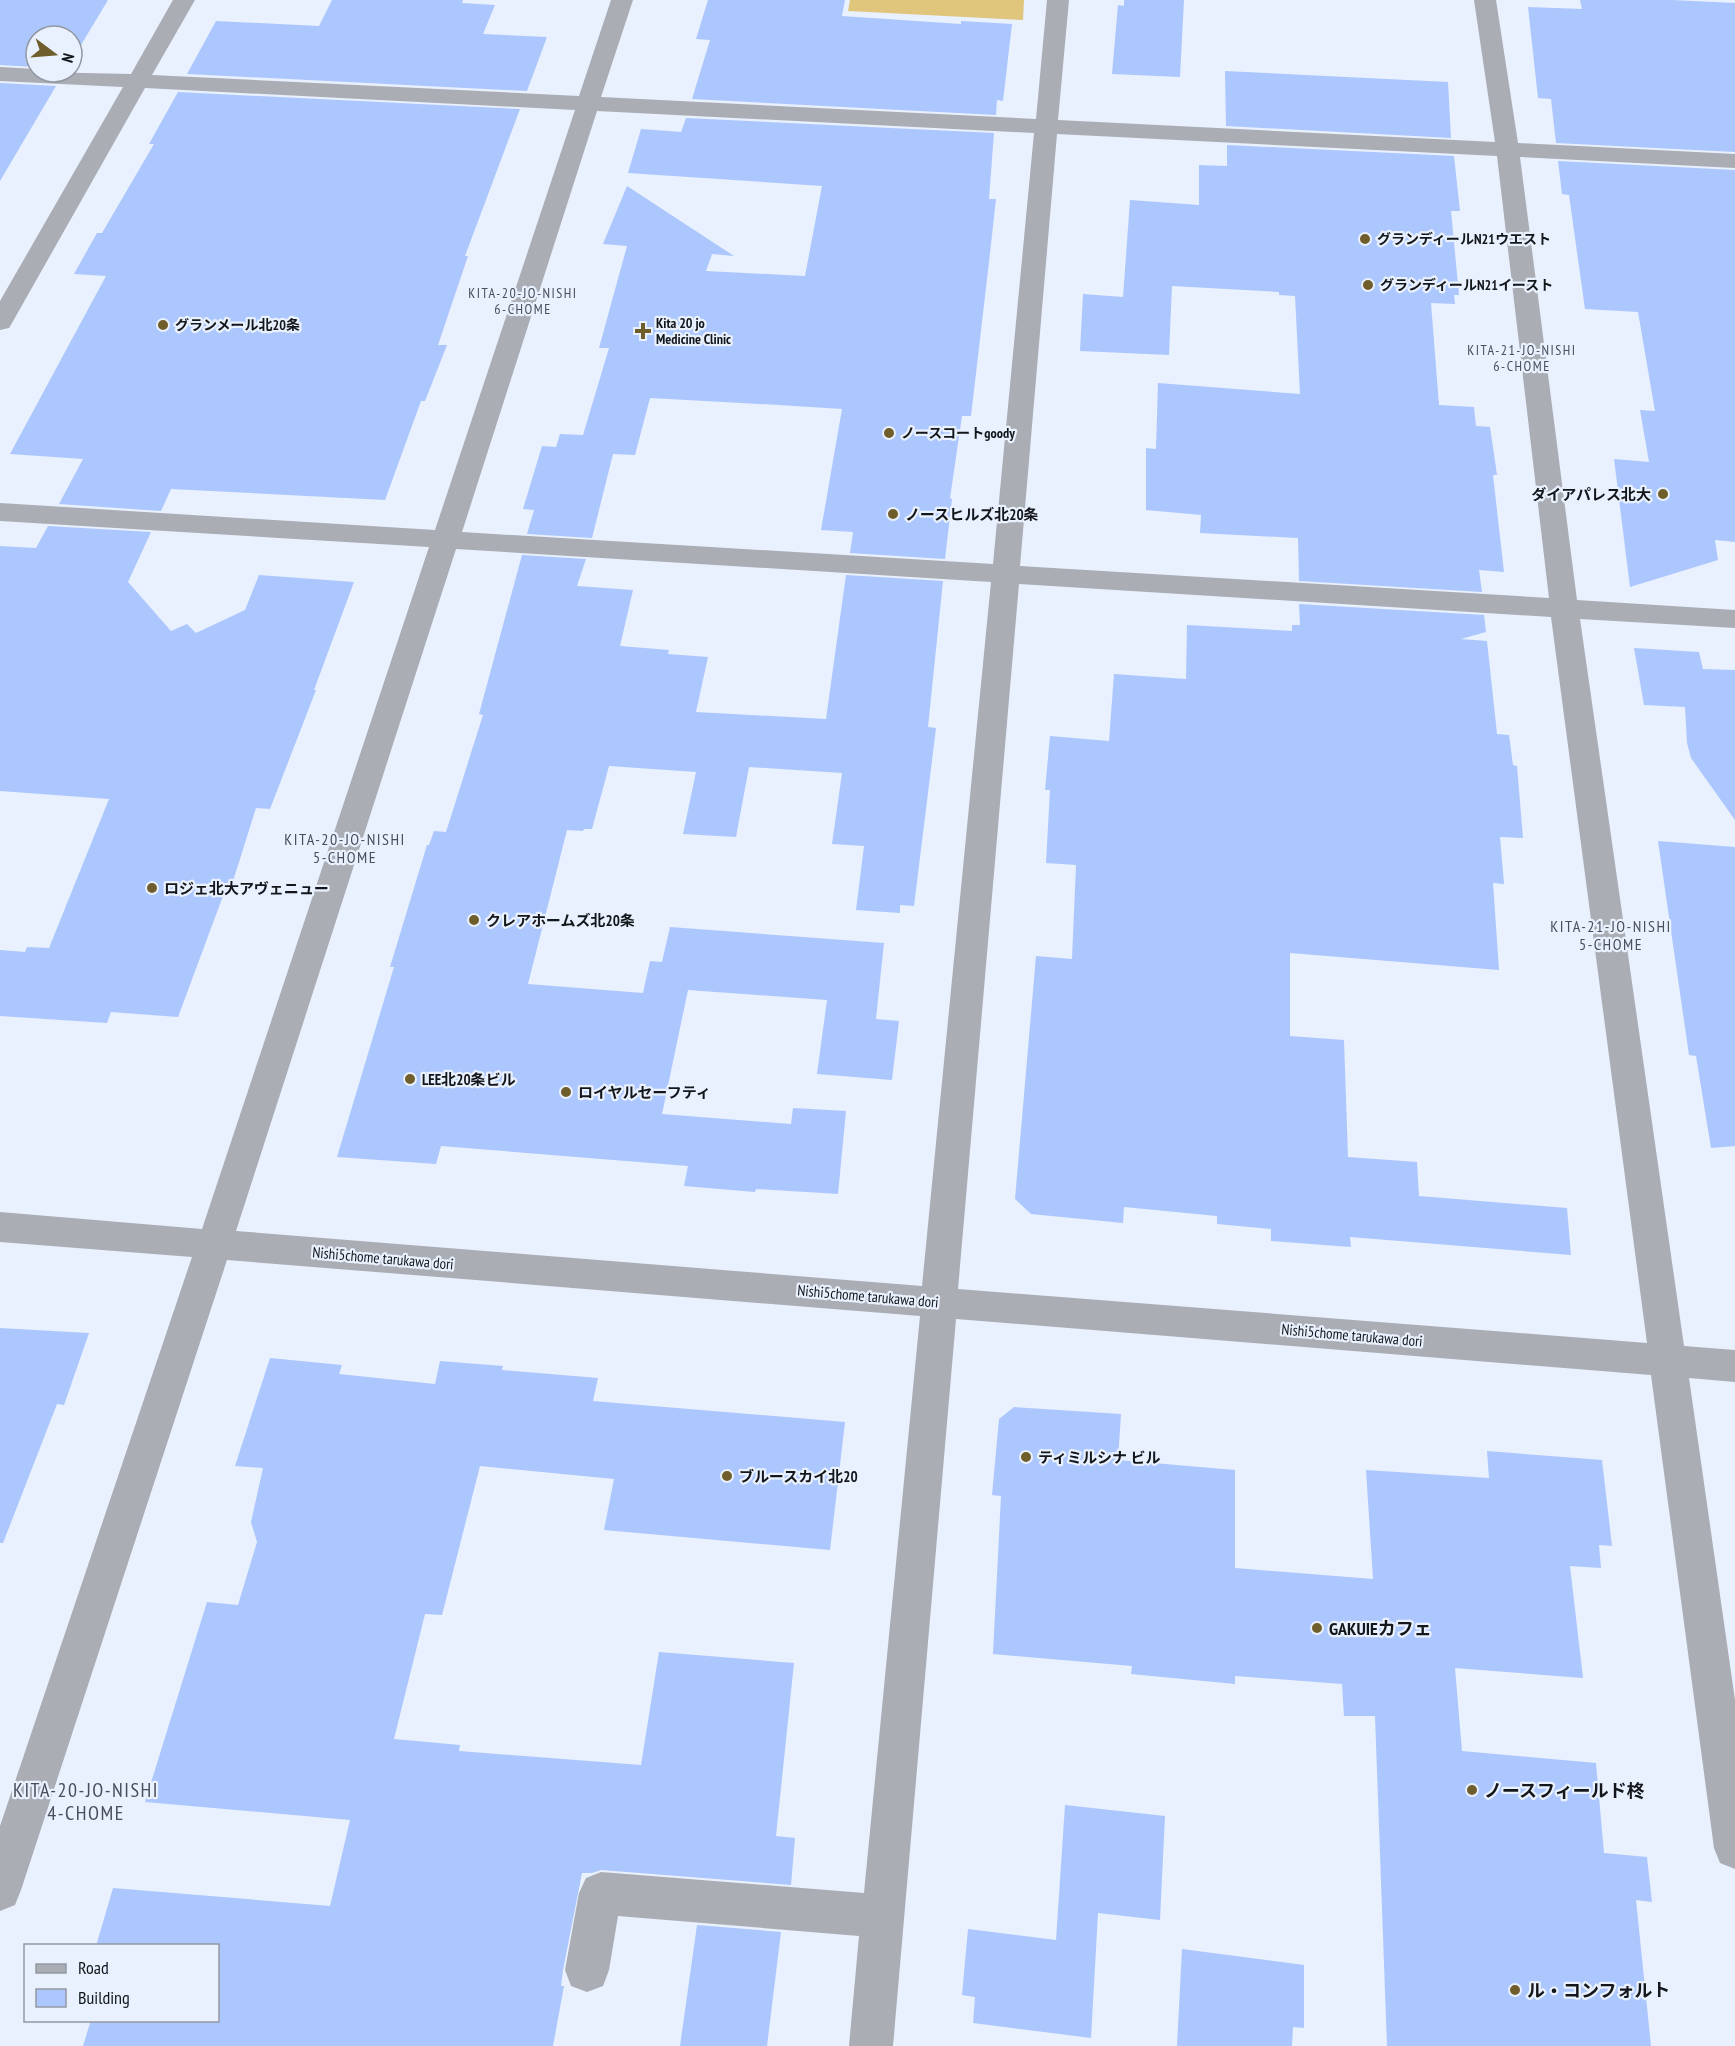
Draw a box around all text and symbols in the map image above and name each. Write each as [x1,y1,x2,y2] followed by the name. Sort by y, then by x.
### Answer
[24,24,84,84] north arrow
[58,51,79,65] text: N
[1377,230,1551,248] place label: グランディールN21ウエスト
[1358,232,1372,246] marker: グランディールN21ウエスト
[1380,276,1553,294] place label: グランディールN21イースト
[1361,278,1375,292] marker: グランディールN21イースト
[468,284,578,318] district label: KITA-20-JO-NISHI 6-CHOME
[656,314,731,348] place label: Kita 20 jo Medicine Clinic
[175,316,300,334] place label: グランメール北20条
[156,318,170,332] marker: グランメール北20条
[634,322,652,340] marker: Kita 20 jo Medicine Clinic
[1467,341,1577,375] district label: KITA-21-JO-NISHI 6-CHOME
[901,424,1015,442] place label: ノースコートgoody
[882,426,896,440] marker: ノースコートgoody
[1531,485,1651,504] place label: ダイアパレス北大
[1656,487,1670,501] marker: ダイアパレス北大
[905,505,1039,524] place label: ノースヒルズ北20条
[886,507,900,521] marker: ノースヒルズ北20条
[284,829,406,867] district label: KITA-20-JO-NISHI 5-CHOME
[164,879,329,898] place label: ロジェ北大アヴェニュー
[145,881,159,895] marker: ロジェ北大アヴェニュー
[486,911,635,930] place label: クレアホームズ北20条
[467,913,481,927] marker: クレアホームズ北20条
[1550,916,1672,954] district label: KITA-21-JO-NISHI 5-CHOME
[422,1070,516,1089] place label: LEE北20条ビル
[403,1072,417,1086] marker: LEE北20条ビル
[578,1083,711,1102] place label: ロイヤルセーフティ
[559,1085,573,1099] marker: ロイヤルセーフティ
[312,1242,454,1274] street label: Nishi5chome tarukawa dori
[797,1280,939,1312] street label: Nishi5chome tarukawa dori
[1281,1319,1423,1351] street label: Nishi5chome tarukawa dori
[1038,1448,1160,1467] place label: ティミルシナ ビル
[1019,1450,1033,1464] marker: ティミルシナ ビル
[739,1467,858,1486] place label: ブルースカイ北20
[720,1469,734,1483] marker: ブルースカイ北20
[1329,1617,1432,1640] place label: GAKUIEカフェ
[1310,1621,1324,1635] marker: GAKUIEカフェ
[13,1777,159,1826] district label: KITA-20-JO-NISHI 4-CHOME
[1484,1779,1645,1802] place label: ノースフィールド柊
[1465,1783,1479,1797] marker: ノースフィールド柊
[24,1944,219,2022] legend
[78,1956,109,1979] text: Road
[1527,1979,1670,2002] place label: ル・コンフォルト
[1508,1983,1522,1997] marker: ル・コンフォルト
[78,1986,130,2009] text: Building

